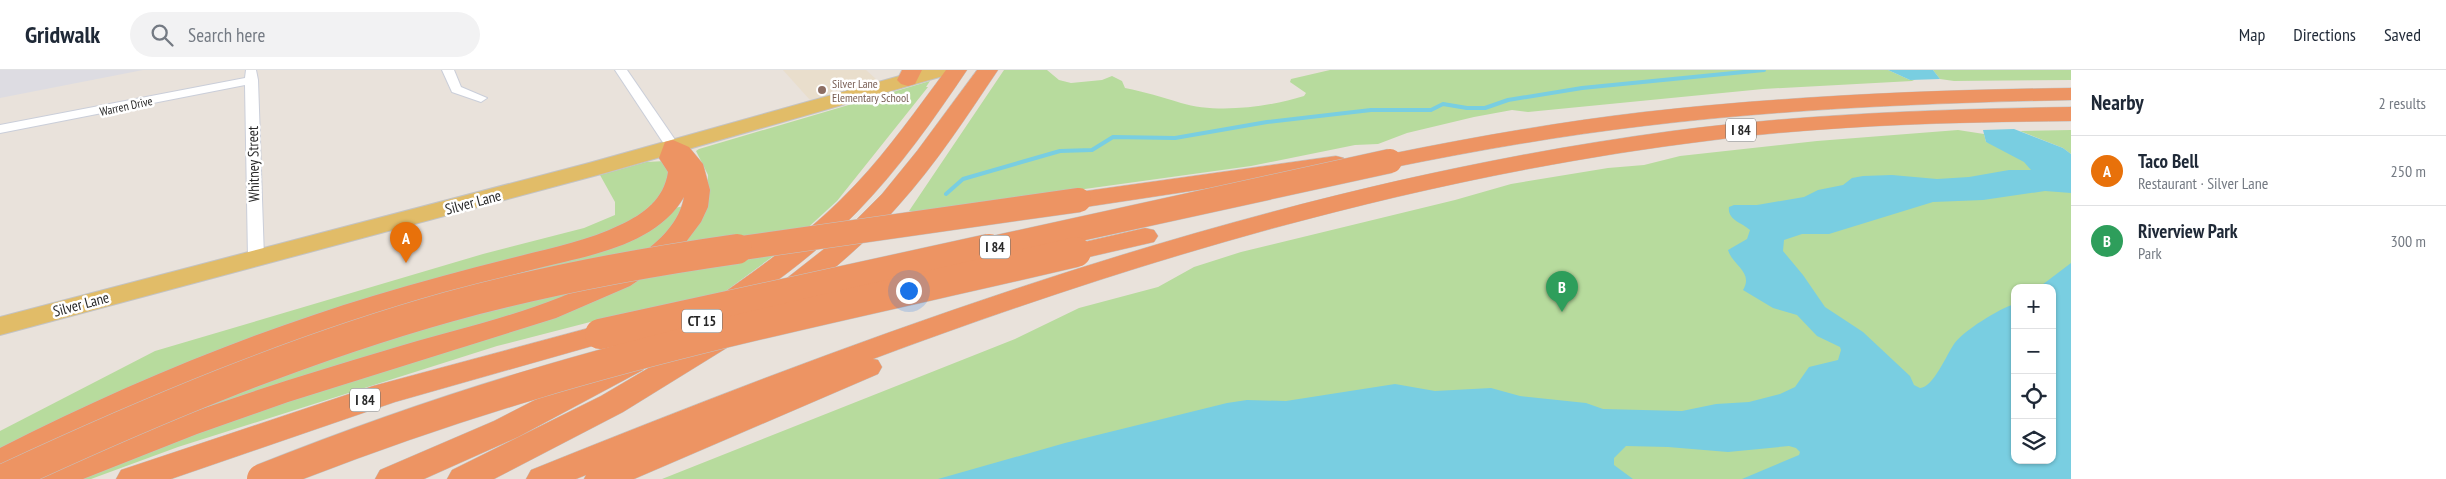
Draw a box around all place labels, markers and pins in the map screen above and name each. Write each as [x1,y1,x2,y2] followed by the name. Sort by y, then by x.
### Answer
[832,76,909,105] place label: Silver Lane Elementary School
[816,84,828,96] marker: Silver Lane Elementary School
[390,222,422,263] pin: A
[1546,271,1578,312] pin: B

